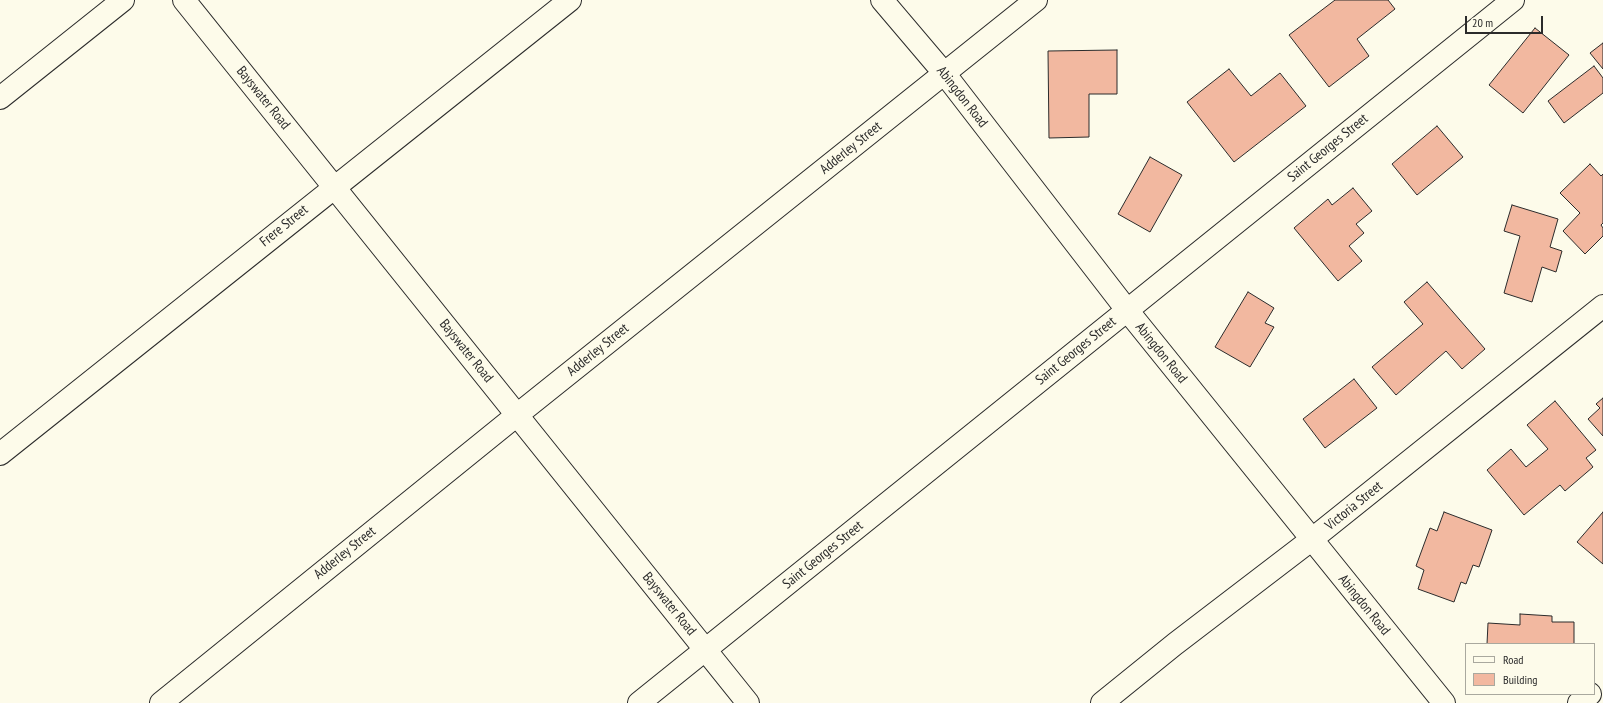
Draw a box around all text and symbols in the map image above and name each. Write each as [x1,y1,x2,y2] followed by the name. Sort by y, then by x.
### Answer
[1467,8,1545,34] scale bar
[1472,15,1493,30] text: 20 m
[232,63,294,133] street label: Bayswater Road
[933,63,991,131] street label: Abingdon Road
[1284,110,1372,186] street label: Saint Georges Street
[817,118,885,178] street label: Adderley Street
[257,202,311,250] street label: Frere Street
[1032,313,1120,389] street label: Saint Georges Street
[435,316,497,386] street label: Bayswater Road
[1131,319,1191,387] street label: Abingdon Road
[564,320,632,380] street label: Adderley Street
[1322,478,1386,534] street label: Victoria Street
[779,517,867,593] street label: Saint Georges Street
[311,523,379,583] street label: Adderley Street
[638,569,700,639] street label: Bayswater Road
[1334,571,1394,639] street label: Abingdon Road
[1465,643,1595,695] legend
[1503,652,1523,667] text: Road
[1503,672,1538,687] text: Building

